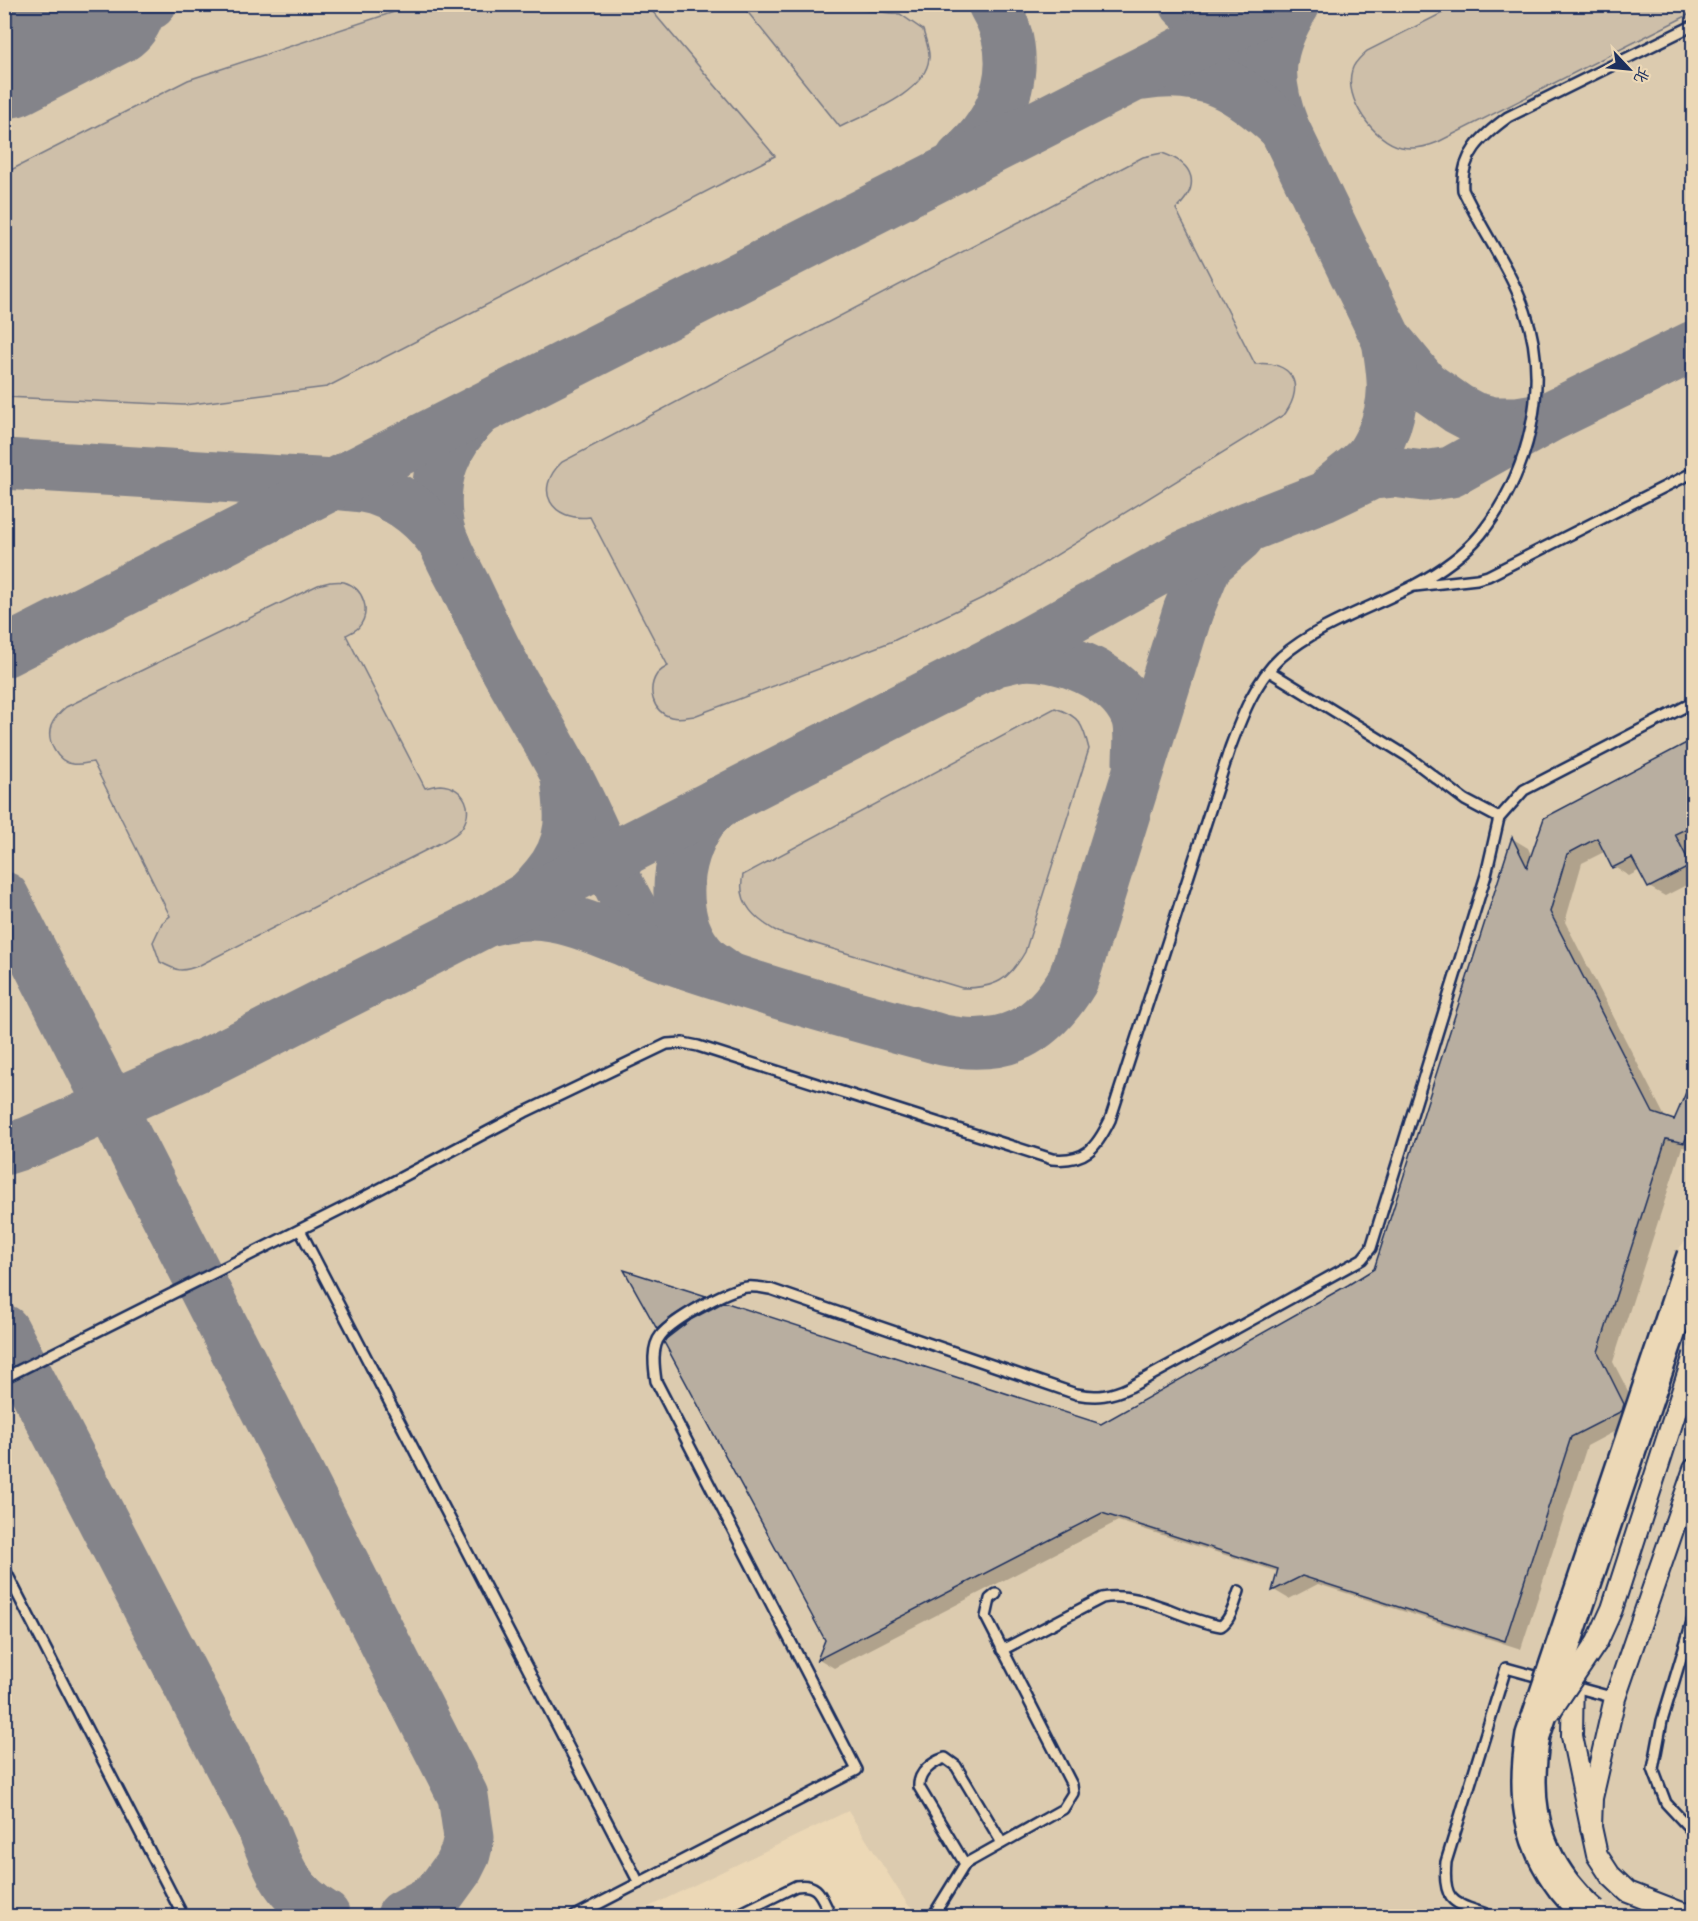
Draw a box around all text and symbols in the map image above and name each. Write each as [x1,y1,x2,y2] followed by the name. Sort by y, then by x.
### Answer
[1599,39,1659,99] north arrow
[1628,63,1655,87] text: 北

